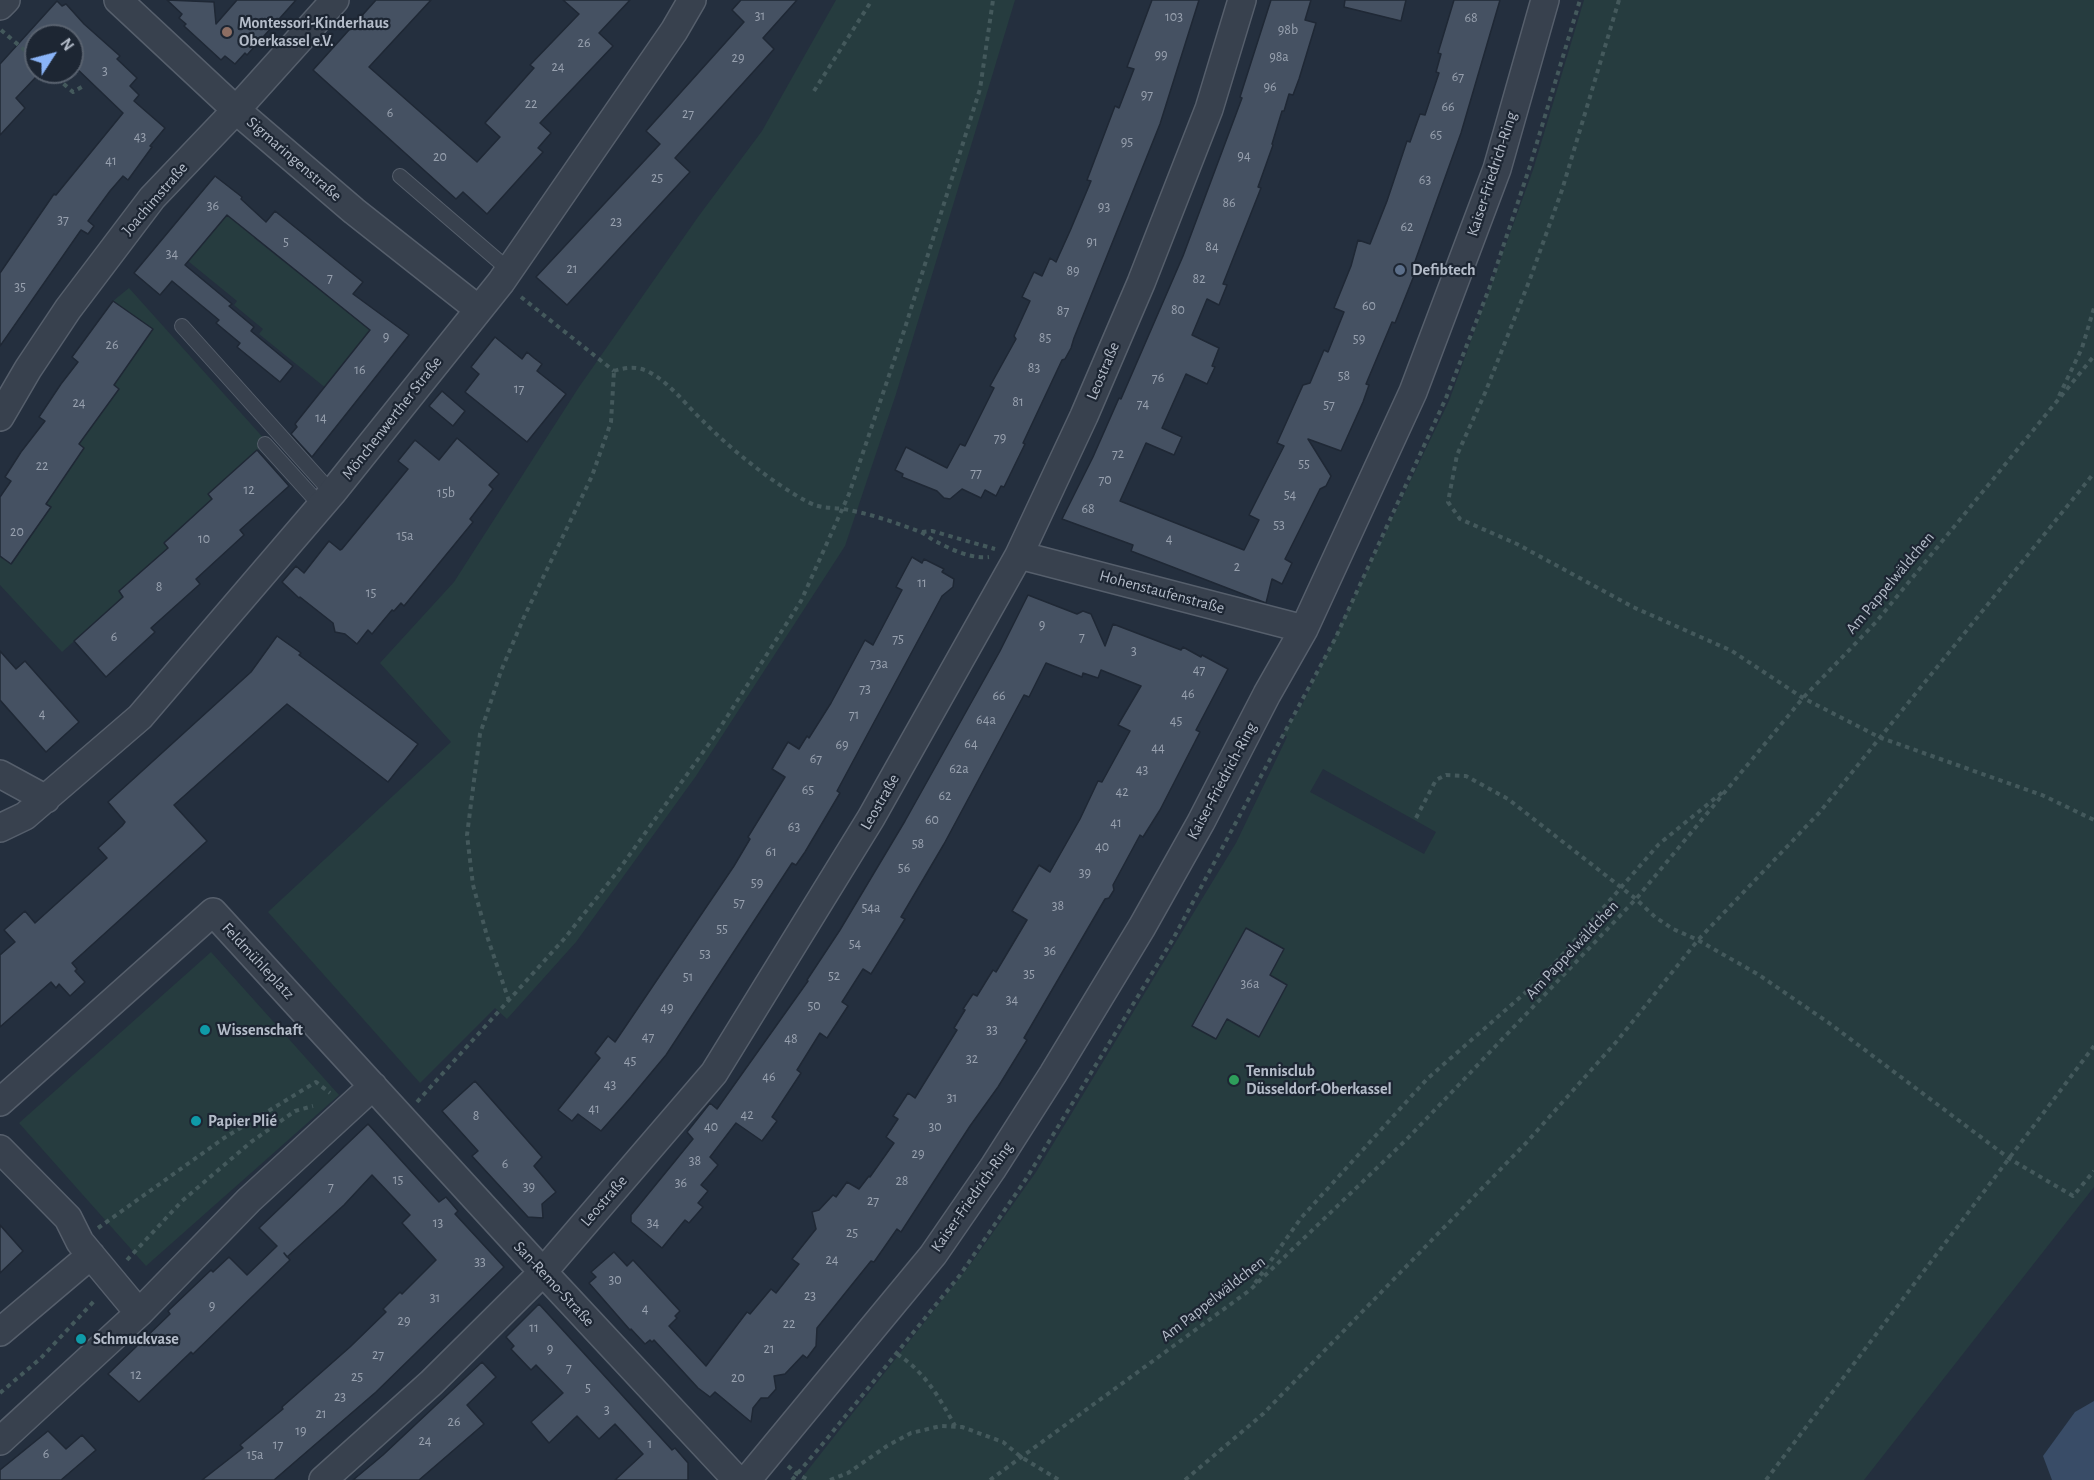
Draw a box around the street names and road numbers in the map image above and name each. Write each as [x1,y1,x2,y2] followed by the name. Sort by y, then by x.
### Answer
[1463,109,1521,239] street label: Kaiser-Friedrich-Ring
[243,113,345,205] street label: Sigmaringenstraße
[118,158,192,240] street label: Joachimstraße
[1082,339,1124,403] street label: Leostraße
[338,353,446,483] street label: Mönchenwerther Straße
[1842,528,1938,638] street label: Am Pappelwäldchen
[1097,566,1227,618] street label: Hohenstaufenstraße
[1183,719,1261,843] street label: Kaiser-Friedrich-Ring
[856,771,904,833] street label: Leostraße
[1521,897,1623,1003] street label: Am Pappelwäldchen
[218,919,298,1003] street label: Feldmühleplatz
[927,1138,1017,1256] street label: Kaiser-Friedrich-Ring
[577,1172,631,1230] street label: Leostraße
[510,1237,598,1331] street label: San-Remo-Straße
[1157,1252,1269,1346] street label: Am Pappelwäldchen

